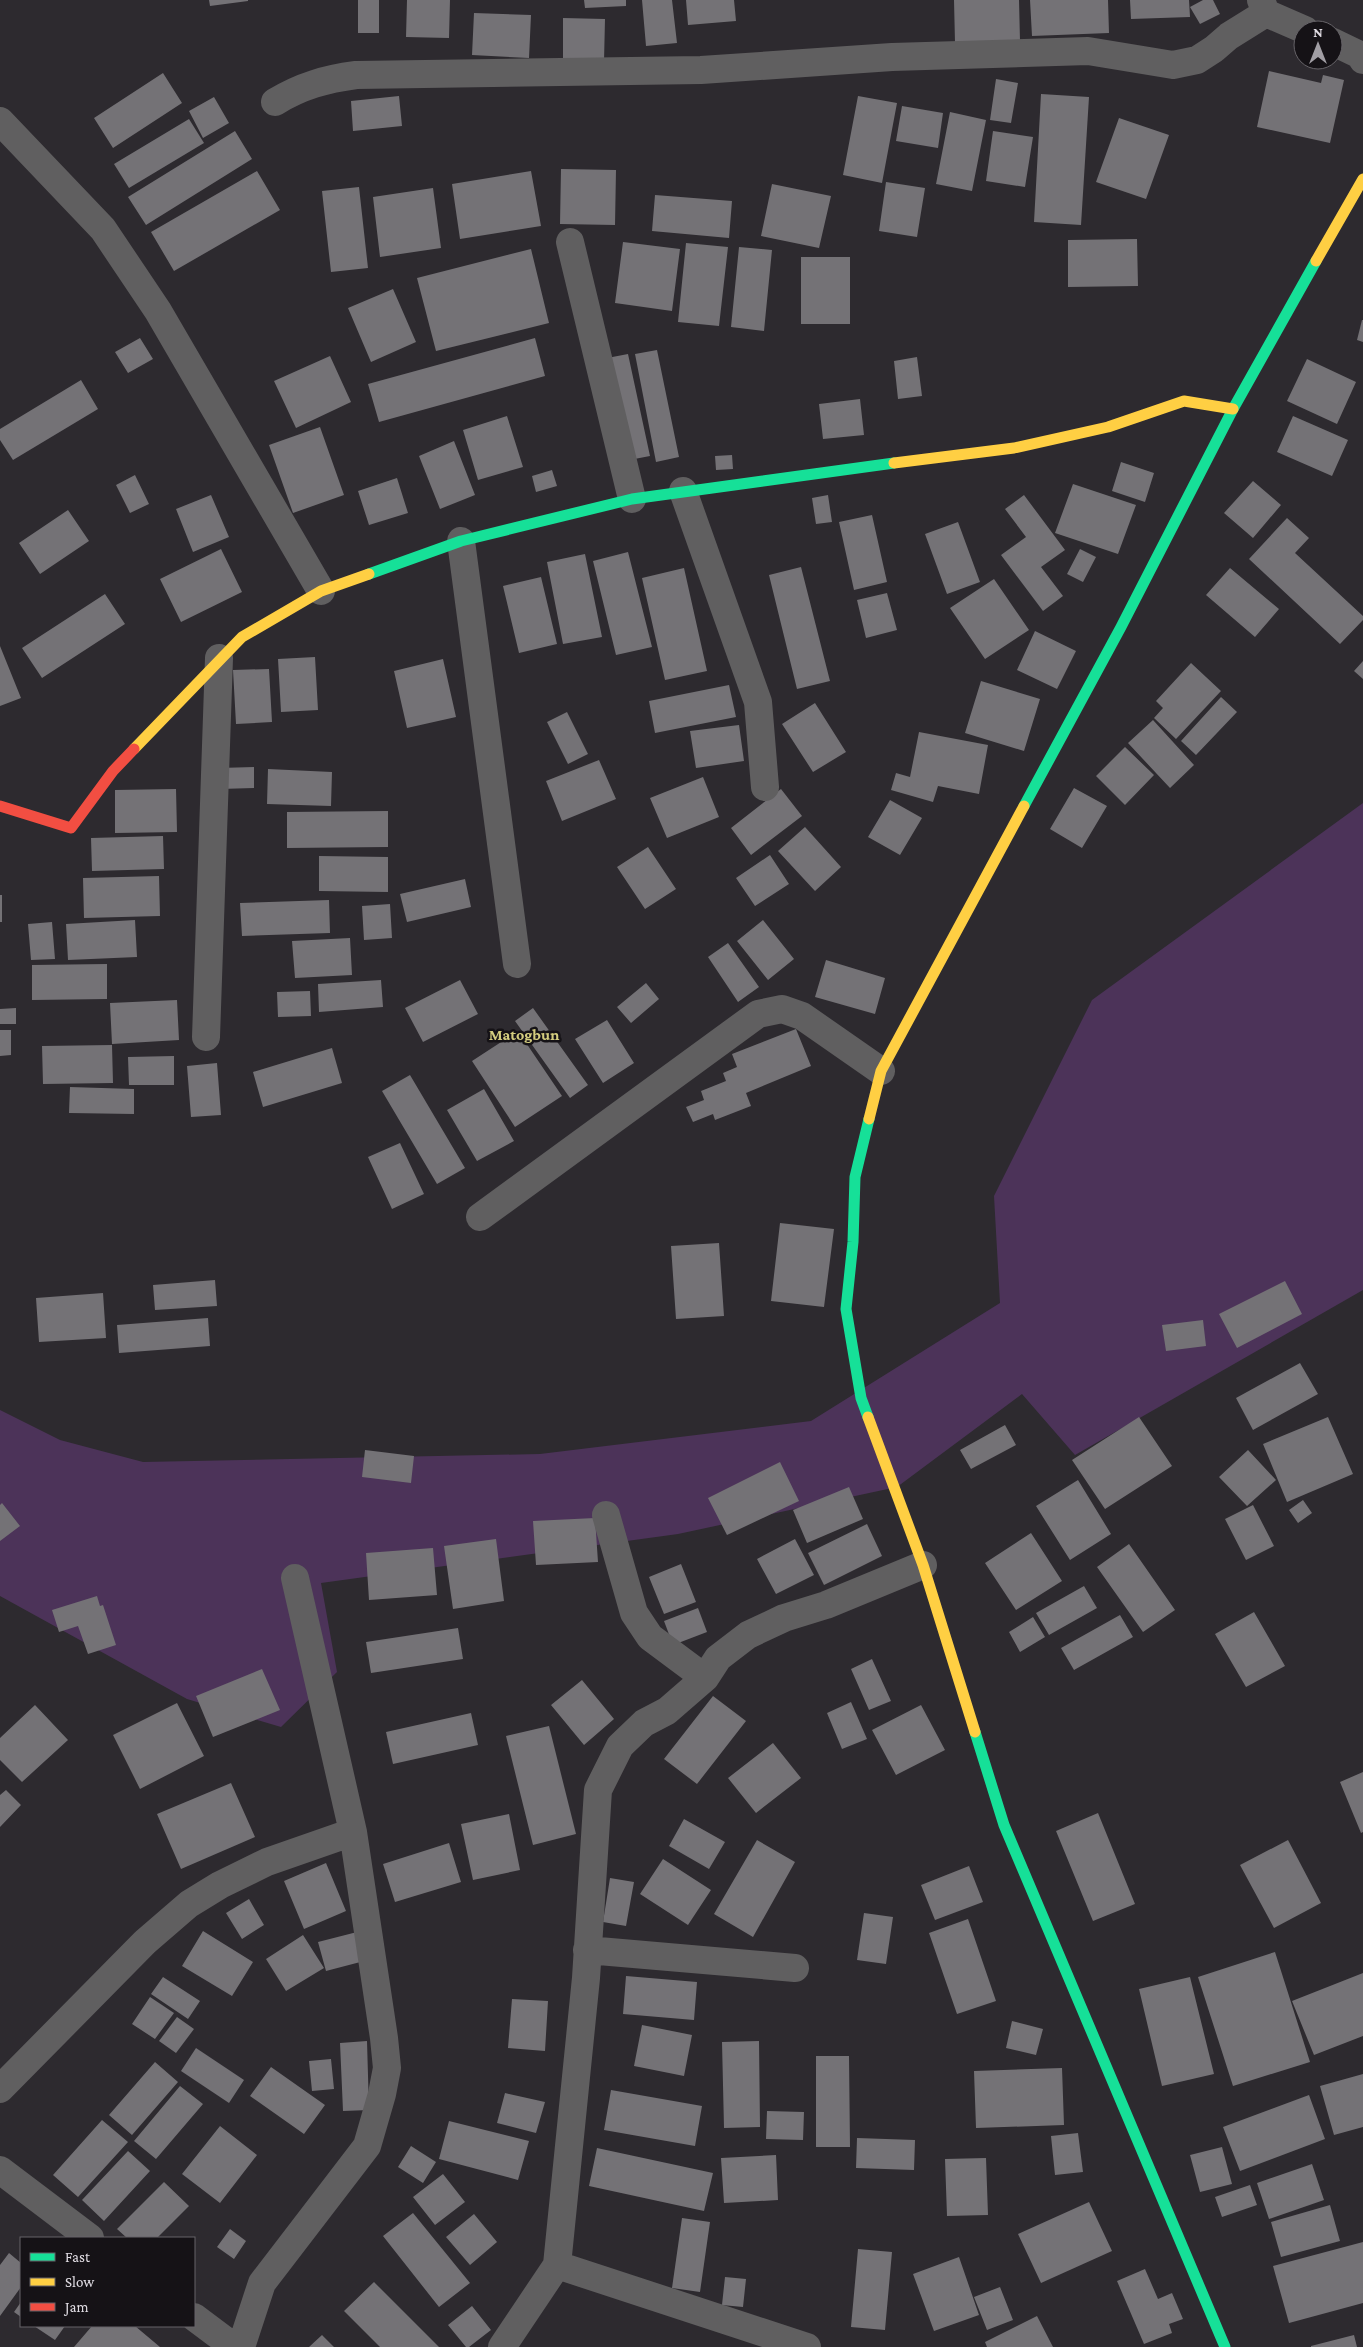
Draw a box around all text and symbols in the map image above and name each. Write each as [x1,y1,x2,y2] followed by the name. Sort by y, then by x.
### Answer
[1293,20,1343,70] north arrow
[1313,24,1323,40] text: N
[489,1026,559,1043] district label: Matogbun
[20,2237,195,2327] legend
[65,2249,91,2265] text: Fast
[65,2274,95,2290] text: Slow
[63,2299,88,2316] text: Jam

